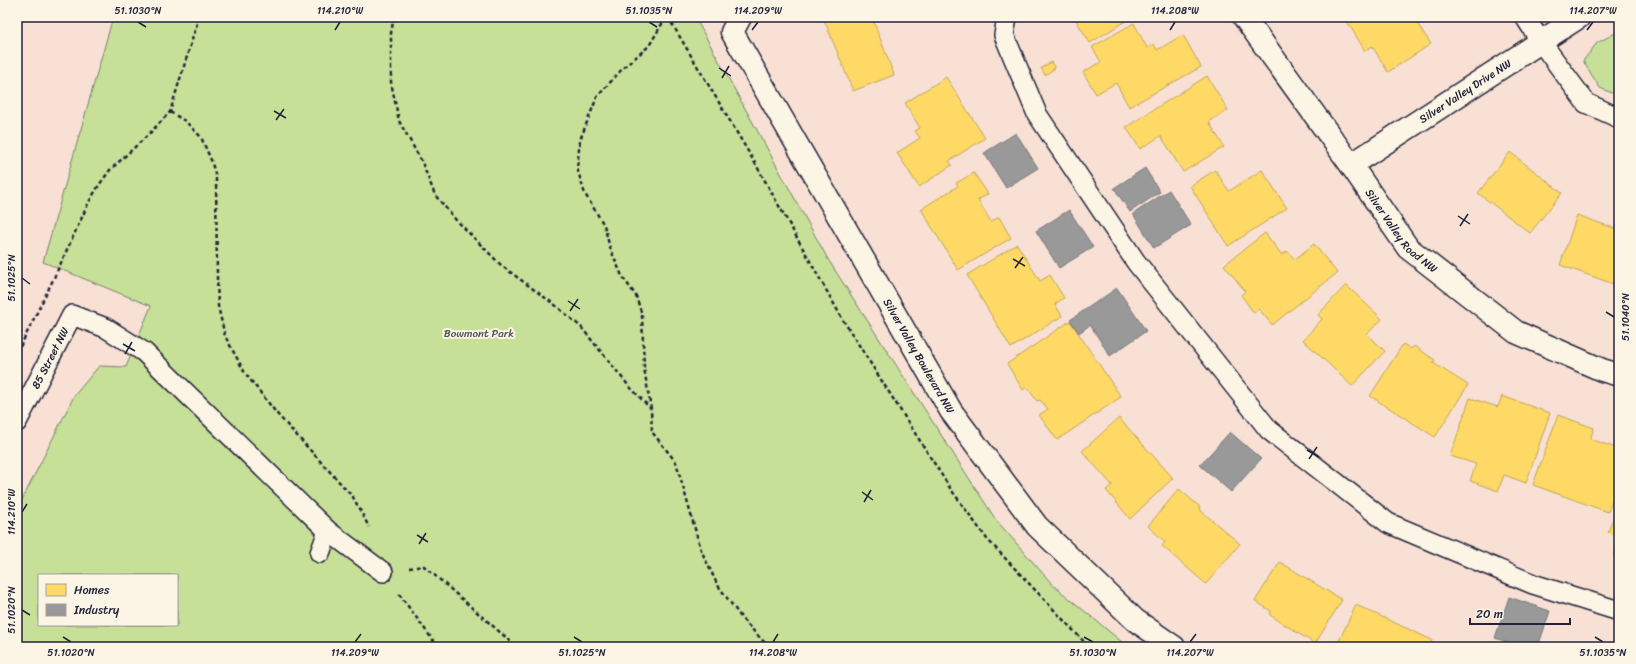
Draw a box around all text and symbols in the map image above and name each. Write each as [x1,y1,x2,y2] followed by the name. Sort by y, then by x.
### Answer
[114,2,162,20] text: 51.1030°N
[317,2,363,20] text: 114.210°W
[626,2,672,20] text: 51.1035°N
[734,2,782,20] text: 114.209°W
[1151,2,1199,20] text: 114.208°W
[1569,2,1617,20] text: 114.207°W
[1415,54,1515,128] street label: Silver Valley Drive NW
[1360,185,1442,278] street label: Silver Valley Road NW
[3,254,21,302] text: 51.1025°N
[1617,293,1635,341] text: 51.1040°N
[878,295,960,417] street label: Silver Valley Boulevard NW
[26,323,74,392] street label: 85 Street NW
[444,324,514,343] park label: Bowmont Park
[3,489,21,535] text: 114.210°W
[38,574,178,626] legend
[74,579,110,601] text: Homes
[3,586,21,634] text: 51.1020°N
[73,599,120,621] text: Industry
[1470,600,1570,626] scale bar
[1476,603,1503,625] text: 20 m
[47,644,95,662] text: 51.1020°N
[331,644,379,662] text: 114.209°W
[558,644,606,662] text: 51.1025°N
[749,644,797,662] text: 114.208°W
[1069,644,1117,662] text: 51.1030°N
[1166,644,1214,662] text: 114.207°W
[1580,644,1626,662] text: 51.1035°N

